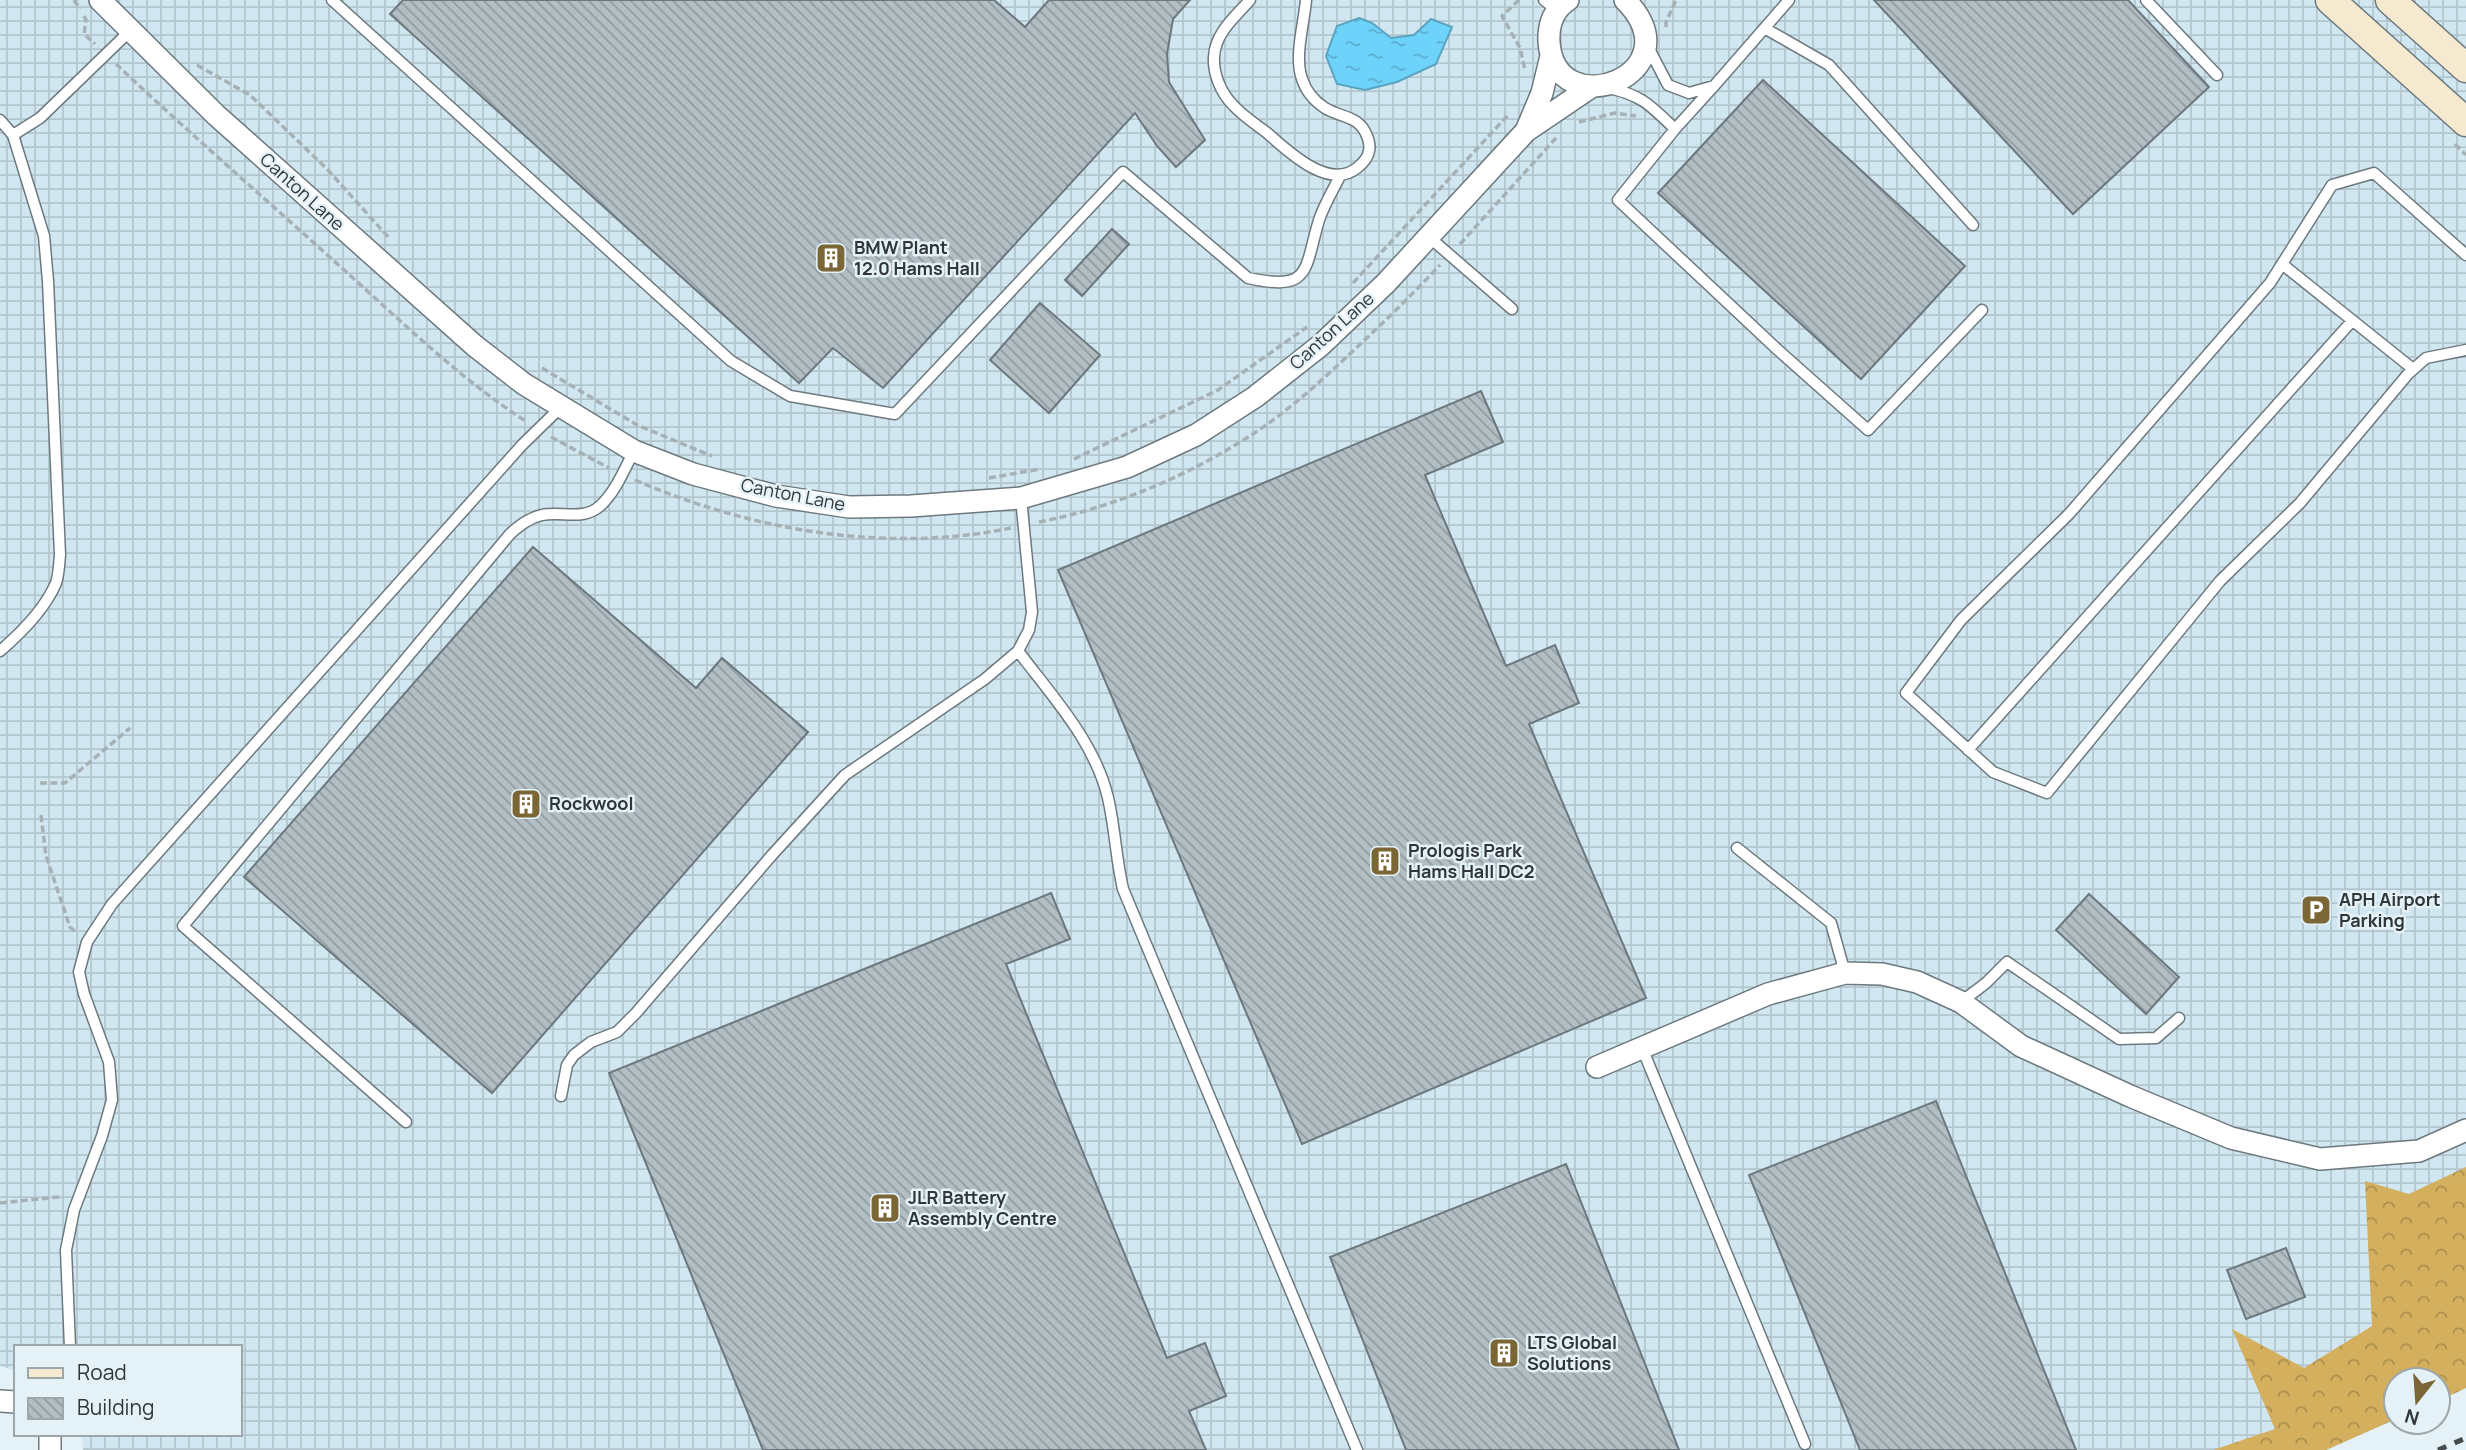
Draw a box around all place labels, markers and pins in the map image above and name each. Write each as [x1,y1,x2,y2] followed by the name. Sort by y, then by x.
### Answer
[854,235,980,280] place label: BMW Plant 12.0 Hams Hall
[814,241,848,275] building icon: BMW Plant 12.0 Hams Hall
[509,787,543,821] building icon: Rockwool
[549,791,633,815] place label: Rockwool
[1408,838,1535,883] place label: Prologis Park Hams Hall DC2
[1368,844,1402,878] building icon: Prologis Park Hams Hall DC2
[2339,887,2441,932] place label: APH Airport Parking
[2299,893,2333,927] parking icon: APH Airport Parking
[908,1185,1057,1230] place label: JLR Battery Assembly Centre
[868,1191,902,1225] building icon: JLR Battery Assembly Centre
[1527,1330,1617,1375] place label: LTS Global Solutions
[1487,1336,1521,1370] building icon: LTS Global Solutions

